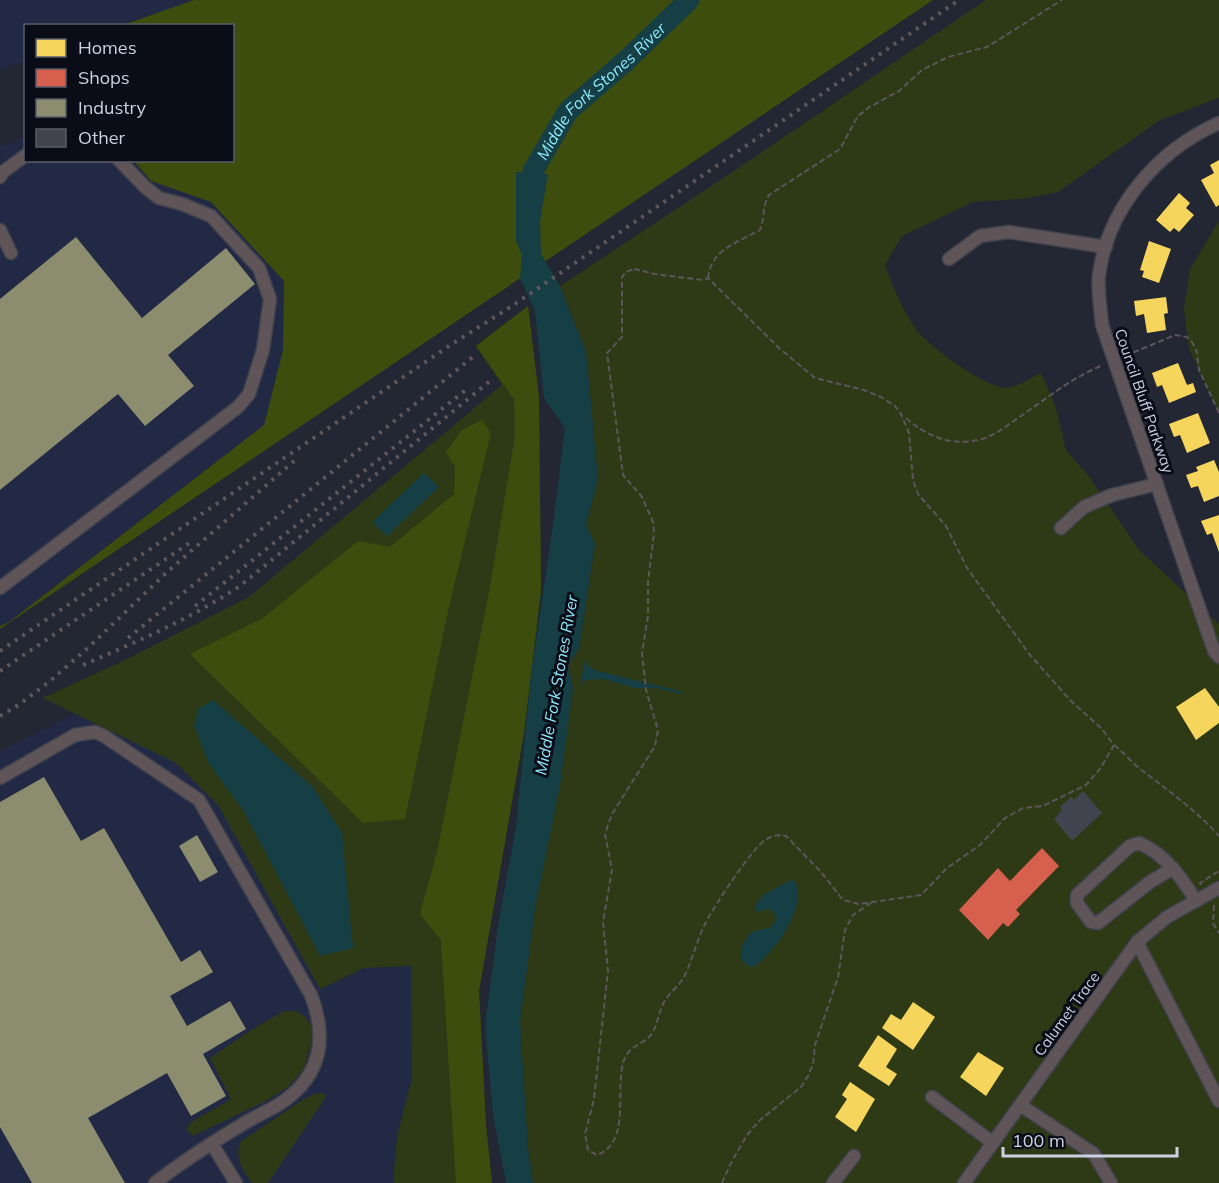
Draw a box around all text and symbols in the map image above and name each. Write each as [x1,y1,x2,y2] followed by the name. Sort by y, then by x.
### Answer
[532,17,670,163] water label: Middle Fork Stones River
[24,24,234,162] legend
[78,36,137,59] text: Homes
[78,66,130,89] text: Shops
[78,96,147,119] text: Industry
[78,126,126,149] text: Other
[1111,326,1178,476] street label: Council Bluff Parkway
[530,592,582,776] water label: Middle Fork Stones River
[1030,968,1104,1060] street label: Calumet Trace
[1003,1120,1177,1158] scale bar
[1012,1129,1065,1152] text: 100 m

